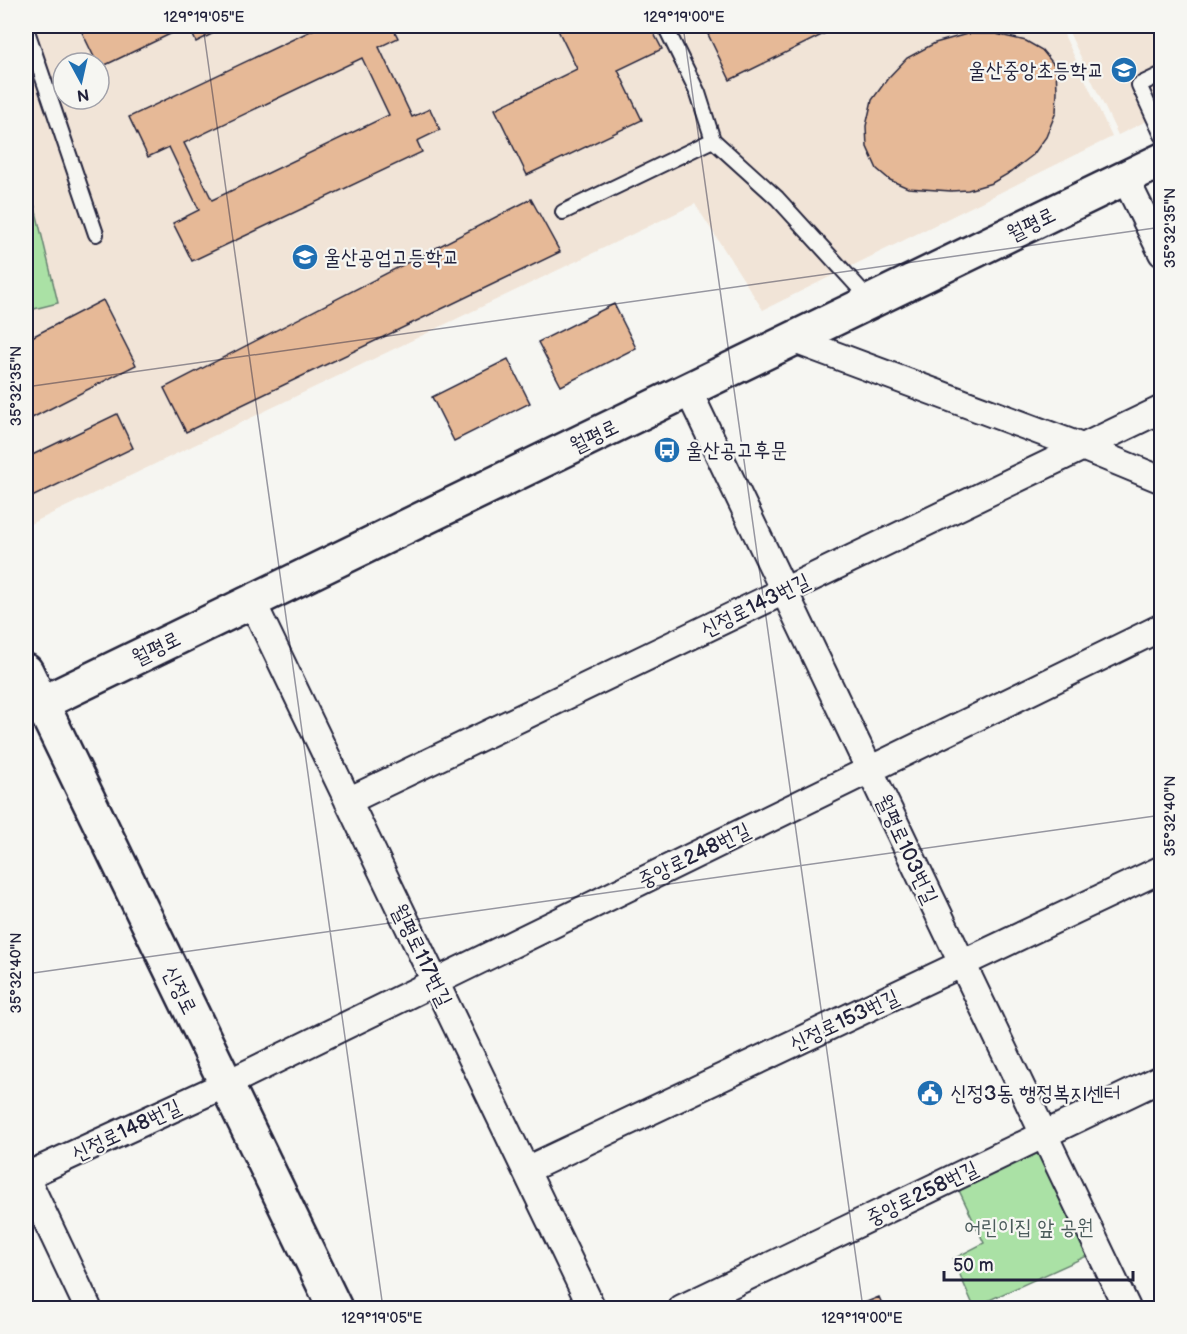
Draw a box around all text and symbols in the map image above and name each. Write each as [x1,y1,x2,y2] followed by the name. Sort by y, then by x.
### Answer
[164,8,245,27] text: 129°19'05"E
[643,8,725,27] text: 129°19'00"E
[51,51,111,111] north arrow
[1109,55,1139,85] school or university icon: 울산중앙초등학교
[969,58,1104,83] place label: 울산중앙초등학교
[76,84,90,105] text: N
[1161,188,1180,268] text: 35°32'35"N
[1003,202,1059,247] street label: 월평로
[290,242,320,272] school or university icon: 울산공업고등학교
[324,245,459,270] place label: 울산공업고등학교
[7,346,26,426] text: 35°32'35"N
[566,414,622,459] street label: 월평로
[652,435,682,465] bus stop icon: 울산공고후문
[686,438,787,463] place label: 울산공고후문
[697,568,814,643] street label: 신정로143번길
[128,626,184,671] street label: 월평로
[1161,776,1180,856] text: 35°32'40"N
[870,791,943,908] street label: 월평로103번길
[634,818,754,893] street label: 중앙로248번길
[386,900,457,1011] street label: 월평로117번길
[7,933,26,1013] text: 35°32'40"N
[157,962,202,1018] street label: 신정로
[786,984,903,1057] street label: 신정로153번길
[915,1078,945,1108] public building icon: 신정3동 행정복지센터
[950,1081,1121,1106] place label: 신정3동 행정복지센터
[68,1094,185,1167] street label: 신정로148번길
[862,1156,982,1231] street label: 중앙로258번길
[964,1215,1094,1240] park label: 어린이집 앞 공원
[944,1244,1133,1282] scale bar
[953,1255,994,1276] text: 50 m
[342,1309,423,1328] text: 129°19'05"E
[821,1309,903,1328] text: 129°19'00"E

